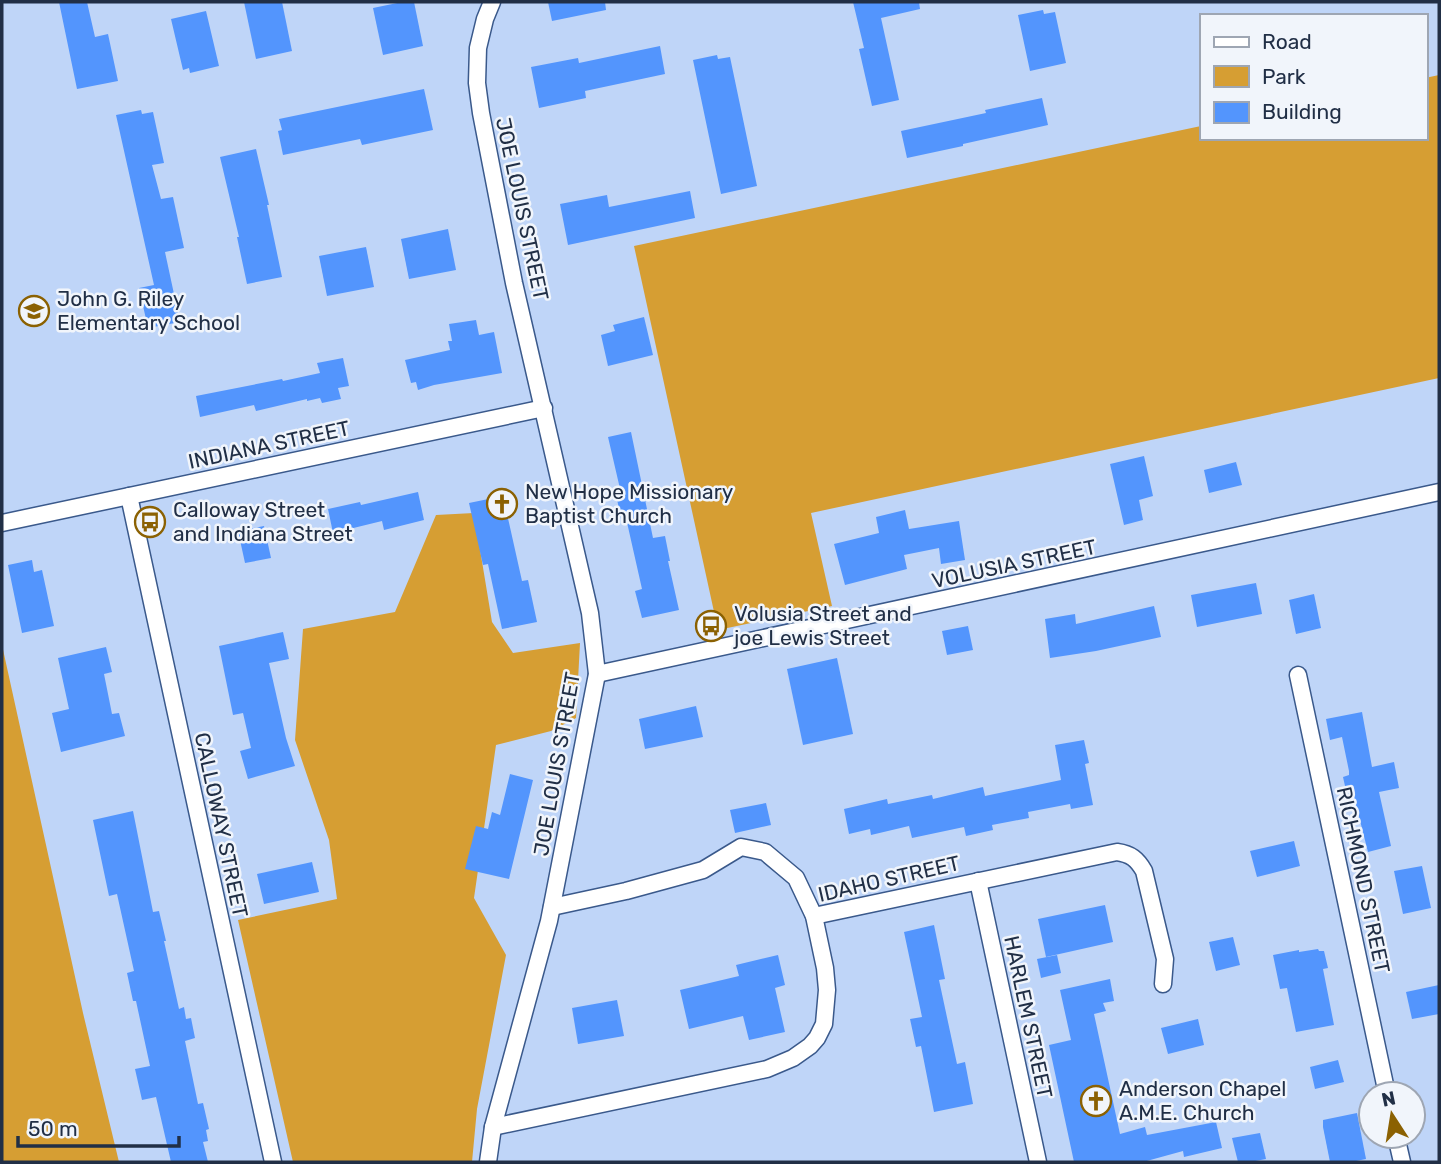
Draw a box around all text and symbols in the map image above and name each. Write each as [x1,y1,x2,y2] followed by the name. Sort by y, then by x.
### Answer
[1200,14,1427,140] legend
[1262,29,1312,54] text: Road
[1262,64,1306,89] text: Park
[1262,99,1342,124] text: Building
[491,115,554,303] street label: JOE LOUIS STREET
[57,286,240,335] place label: John G. Riley Elementary School
[17,294,51,328] school or university icon: John G. Riley Elementary School
[186,415,352,474] street label: INDIANA STREET
[525,479,734,528] place label: New Hope Missionary Baptist Church
[485,487,519,521] church icon: New Hope Missionary Baptist Church
[173,497,353,546] place label: Calloway Street and Indiana Street
[133,505,167,539] bus stop icon: Calloway Street and Indiana Street
[929,534,1098,593] street label: VOLUSIA STREET
[733,601,912,650] place label: Volusia Street and joe Lewis Street
[694,609,728,643] bus stop icon: Volusia Street and joe Lewis Street
[528,670,585,858] street label: JOE LOUIS STREET
[190,730,253,920] street label: CALLOWAY STREET
[1332,784,1395,975] street label: RICHMOND STREET
[816,850,962,907] street label: IDAHO STREET
[999,933,1058,1100] street label: HARLEM STREET
[1119,1076,1286,1125] place label: Anderson Chapel A.M.E. Church
[1357,1080,1427,1150] north arrow
[1079,1084,1113,1118] church icon: Anderson Chapel A.M.E. Church
[1379,1086,1398,1112] text: N
[18,1104,178,1148] scale bar
[28,1116,78,1141] text: 50 m

